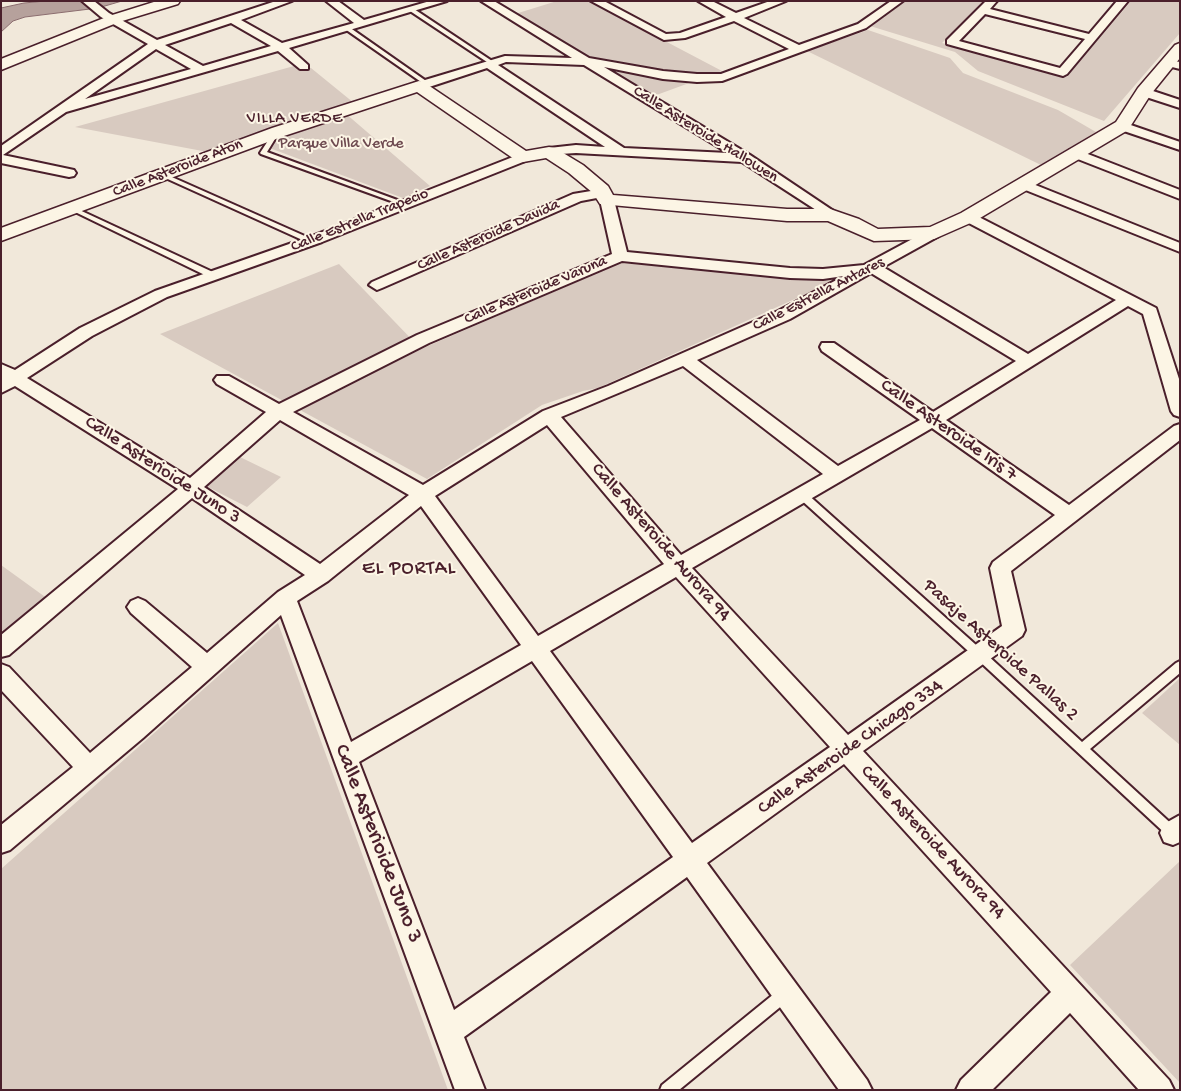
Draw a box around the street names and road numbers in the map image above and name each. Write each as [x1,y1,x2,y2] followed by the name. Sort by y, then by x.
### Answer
[629,83,781,187] street label: Calle Asteroide Hallowen
[110,135,246,203] street label: Calle Asteroide Aton
[288,185,432,257] street label: Calle Estrella Trapecio
[415,196,563,276] street label: Calle Asteroide Davida
[462,252,610,330] street label: Calle Asteroide Varuna
[750,254,888,336] street label: Calle Estrella Antares
[875,375,1021,487] street label: Calle Asteroide Iris 7
[80,412,244,530] street label: Calle Asterioide Juno 3
[585,459,735,627] street label: Calle Asteroide Aurora 94
[918,575,1082,727] street label: Pasaje Asteroide Pallas 2
[754,675,948,821] street label: Calle Asteroide Chicago 334
[327,741,427,947] street label: Calle Asterioide Juno 3
[855,761,1009,925] street label: Calle Asteroide Aurora 94

